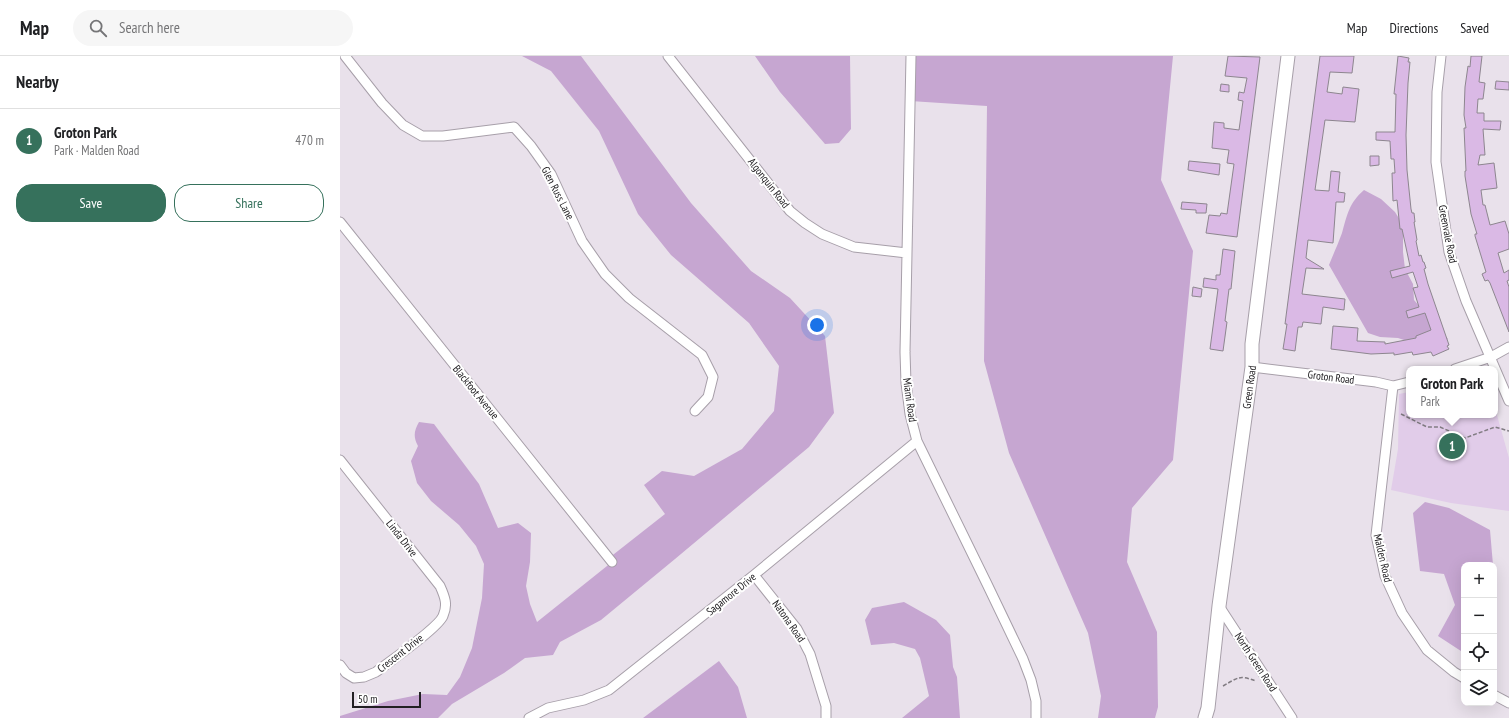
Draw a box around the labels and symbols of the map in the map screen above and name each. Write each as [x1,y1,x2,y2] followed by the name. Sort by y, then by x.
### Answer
[745,155,793,211] street label: Algonquin Road
[539,164,578,222] street label: Glen Russ Lane
[1435,204,1461,265] street label: Greenvale Road
[807,315,827,335] your location
[450,362,502,422] street label: Blackfoot Avenue
[1239,364,1259,410] street label: Green Road
[1307,367,1355,387] street label: Groton Road
[900,377,920,423] street label: Miami Road
[1439,431,1465,461] pin: 1
[383,517,421,560] street label: Linda Drive
[1371,532,1395,584] street label: Malden Road
[703,569,759,618] street label: Sagamore Drive
[769,597,809,645] street label: Natona Road
[374,630,426,675] street label: Crescent Drive
[1232,630,1280,694] street label: North Green Road
[352,690,421,709] scale bar

